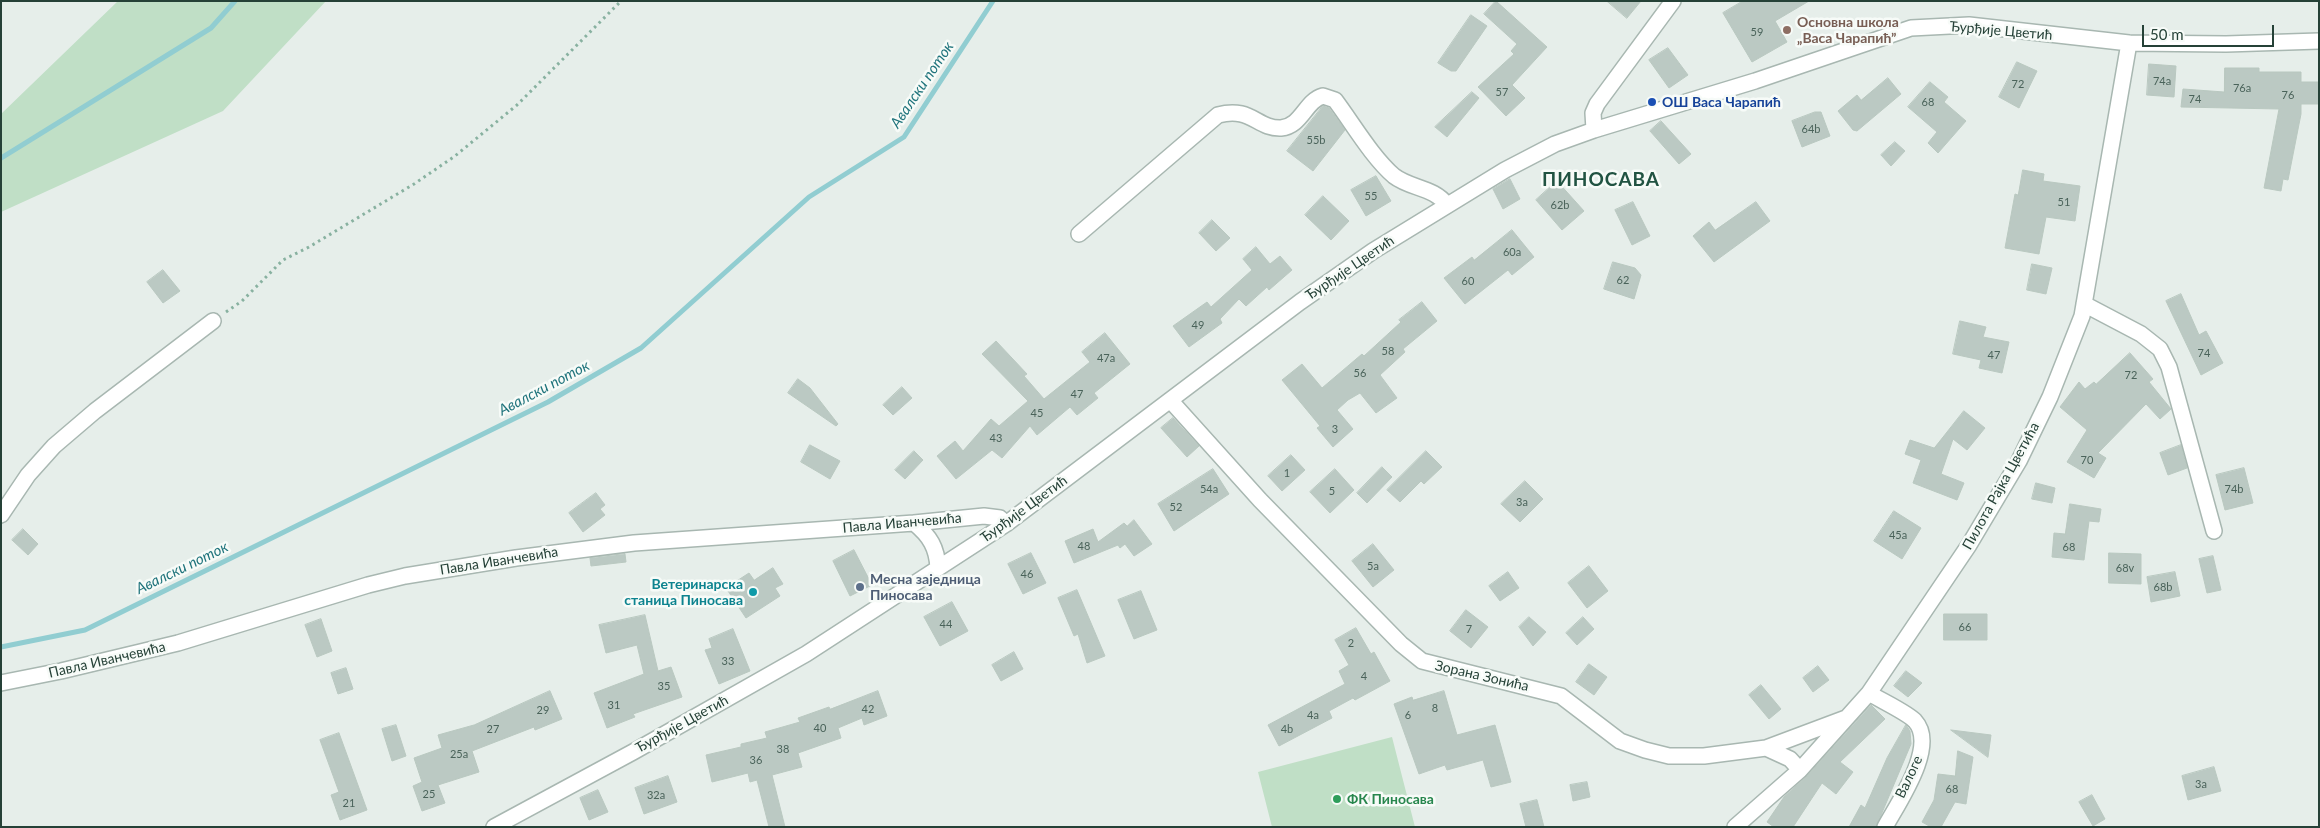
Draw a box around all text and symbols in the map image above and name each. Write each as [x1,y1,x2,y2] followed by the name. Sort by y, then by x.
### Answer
[1797,14,1899,46] place label: Основна школа „Васа Чарапић”
[2145,15,2278,47] scale bar
[1949,18,2053,44] street label: Ђурђије Цветић
[1781,24,1793,36] marker: Основна школа „Васа Чарапић”
[1751,25,1763,39] house number: 59
[2150,25,2184,43] text: 50 m
[887,38,957,132] water label: Авалски поток
[2153,74,2171,88] house number: 74a
[2012,77,2024,91] house number: 72
[2233,81,2251,95] house number: 76a
[1496,85,1508,99] house number: 57
[2282,88,2294,102] house number: 76
[2189,92,2201,106] house number: 74
[1662,94,1781,110] place label: ОШ Васа Чарапић
[1922,95,1934,109] house number: 68
[1646,96,1658,108] marker: ОШ Васа Чарапић
[1802,122,1820,136] house number: 64b
[1307,133,1325,147] house number: 55b
[1541,169,1661,191] district label: ПИНОСАВА
[1365,189,1377,203] house number: 55
[2058,195,2070,209] house number: 51
[1551,198,1569,212] house number: 62b
[1303,232,1397,304] street label: Ђурђије Цветић
[1503,245,1521,259] house number: 60a
[1617,273,1629,287] house number: 62
[1462,274,1474,288] house number: 60
[1192,318,1204,332] house number: 49
[1382,344,1394,358] house number: 58
[2198,346,2210,360] house number: 74
[1988,348,2000,362] house number: 47
[1097,351,1115,365] house number: 47a
[496,357,592,419] water label: Авалски поток
[1354,366,1366,380] house number: 56
[2125,368,2137,382] house number: 72
[1071,387,1083,401] house number: 47
[1031,406,1043,420] house number: 45
[1959,419,2043,553] street label: Пилота Рајка Цветића
[1332,422,1338,436] house number: 3
[990,431,1002,445] house number: 43
[2081,453,2093,467] house number: 70
[1284,466,1290,480] house number: 1
[977,472,1071,546] street label: Ђурђије Цветић
[1200,482,1218,496] house number: 54a
[2225,482,2243,496] house number: 74b
[1329,484,1335,498] house number: 5
[1516,495,1528,509] house number: 3a
[1170,500,1182,514] house number: 52
[842,509,962,537] street label: Павла Иванчевића
[1889,528,1907,542] house number: 45a
[133,538,231,598] water label: Авалски поток
[1078,539,1090,553] house number: 48
[2063,540,2075,554] house number: 68
[439,543,559,579] street label: Павла Иванчевића
[1367,559,1379,573] house number: 5a
[2116,561,2134,575] house number: 68v
[1021,567,1033,581] house number: 46
[870,571,981,604] place label: Месна заједница Пиносава
[624,576,743,608] place label: Ветеринарска станица Пиносава
[2154,580,2172,594] house number: 68b
[854,581,866,593] marker: Месна заједница Пиносава
[747,586,759,598] marker: Ветеринарска станица Пиносава
[940,617,952,631] house number: 44
[1959,620,1971,634] house number: 66
[1466,622,1472,636] house number: 7
[1348,636,1354,650] house number: 2
[47,638,167,682] street label: Павла Иванчевића
[722,654,734,668] house number: 33
[1433,657,1531,695] street label: Зорана Зонића
[1361,669,1367,683] house number: 4
[658,679,670,693] house number: 35
[633,692,731,756] street label: Ђурђије Цветић
[608,698,620,712] house number: 31
[1432,701,1438,715] house number: 8
[862,702,874,716] house number: 42
[537,703,549,717] house number: 29
[1307,708,1319,722] house number: 4a
[1405,708,1411,722] house number: 6
[814,721,826,735] house number: 40
[487,722,499,736] house number: 27
[1281,722,1293,736] house number: 4b
[777,742,789,756] house number: 38
[450,747,468,761] house number: 25a
[750,753,762,767] house number: 36
[1892,753,1926,801] street label: Валоге
[2195,777,2207,791] house number: 3a
[1946,782,1958,796] house number: 68
[423,787,435,801] house number: 25
[647,788,665,802] house number: 32a
[1347,791,1434,807] place label: ФК Пиносава
[1331,793,1343,805] marker: ФК Пиносава
[343,796,355,810] house number: 21

